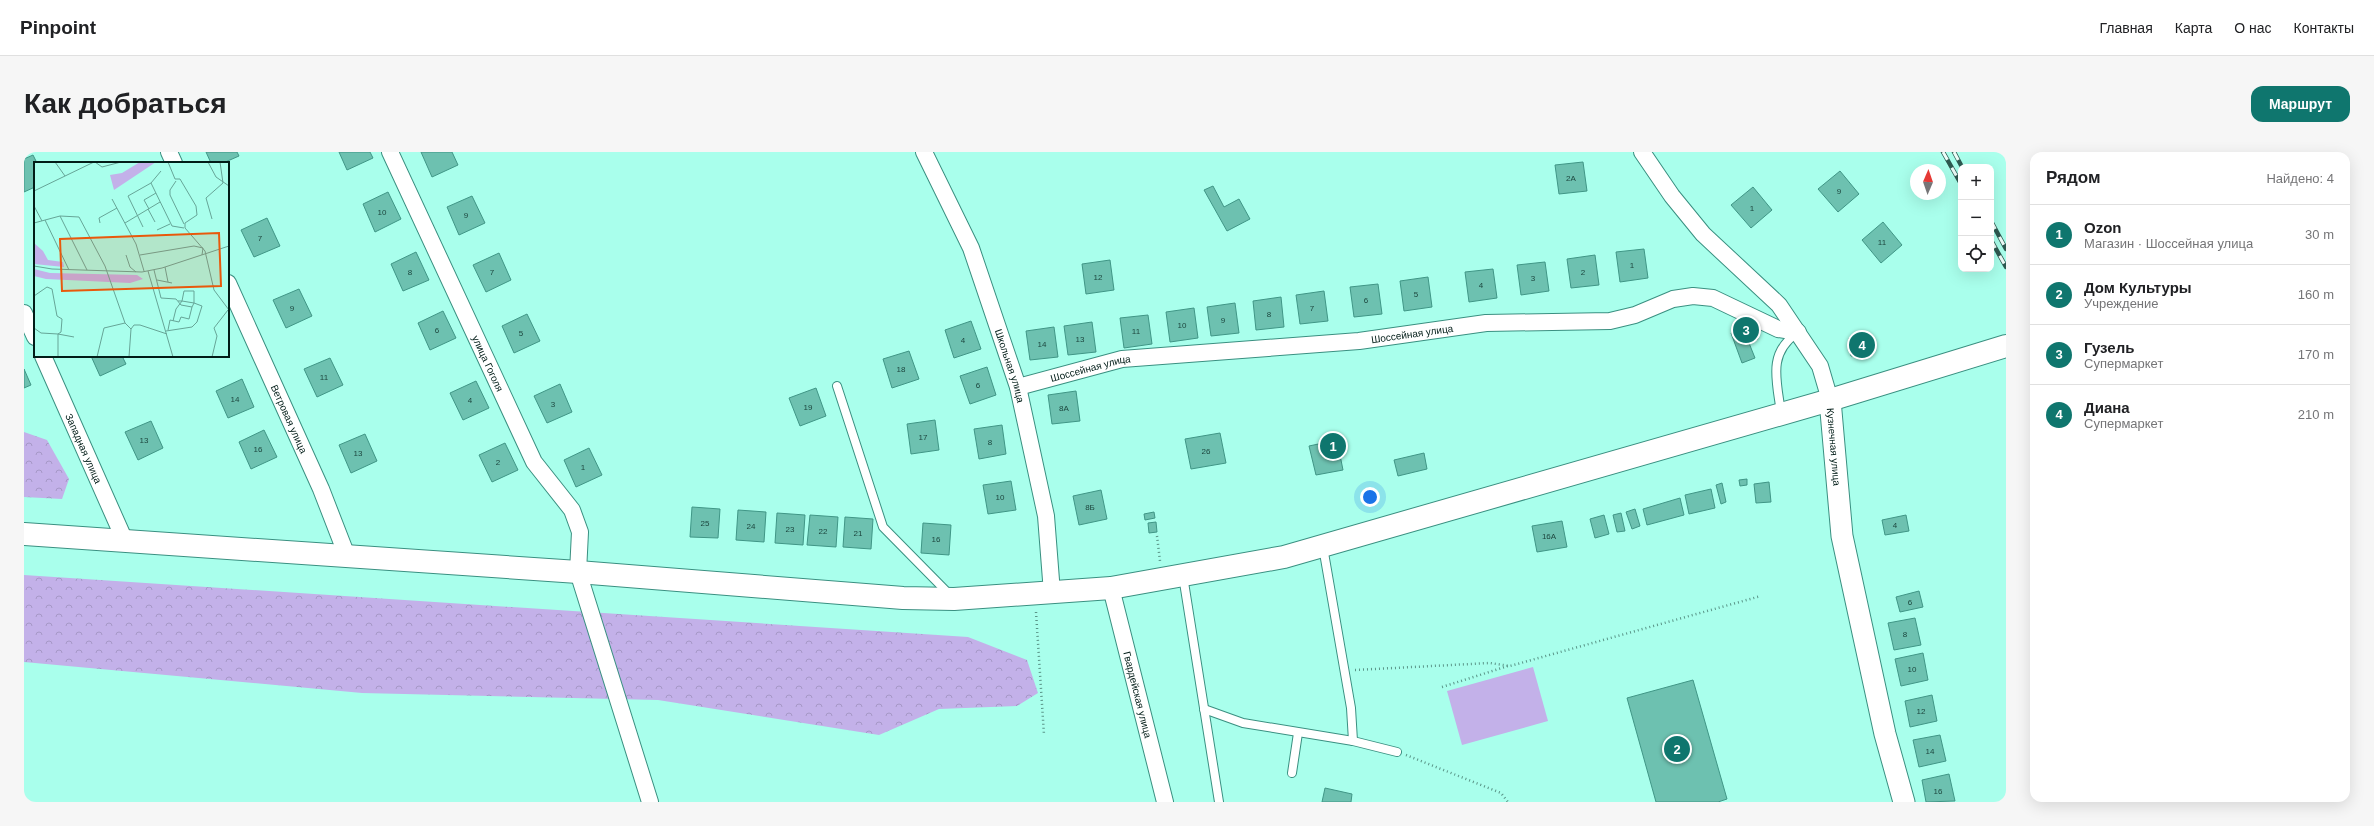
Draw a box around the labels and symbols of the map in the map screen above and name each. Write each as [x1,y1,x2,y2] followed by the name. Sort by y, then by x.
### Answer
[34,162,229,357] inset map
[1910,164,1946,200] north arrow
[1566,174,1577,183] house number: 2А
[1837,187,1842,196] house number: 9
[1750,204,1755,213] house number: 1
[378,208,387,217] house number: 10
[464,211,469,220] house number: 9
[258,234,263,243] house number: 7
[1878,238,1887,247] house number: 11
[1630,261,1635,270] house number: 1
[408,268,413,277] house number: 8
[490,268,495,277] house number: 7
[1581,268,1586,277] house number: 2
[1094,273,1103,282] house number: 12
[1531,274,1536,283] house number: 3
[1479,281,1484,290] house number: 4
[1414,290,1419,299] house number: 5
[1364,296,1369,305] house number: 6
[290,304,295,313] house number: 9
[1310,304,1315,313] house number: 7
[1267,310,1272,319] house number: 8
[1733,315,1759,345] pin: 3
[1221,316,1226,325] house number: 9
[1178,321,1187,330] house number: 10
[1370,323,1454,345] street label: Шоссейная улица
[435,326,440,335] house number: 6
[1132,327,1141,336] house number: 11
[993,328,1026,404] street label: Школьная улица
[519,329,524,338] house number: 5
[1849,330,1875,360] pin: 4
[470,334,505,393] street label: улица Гоголя
[1076,335,1085,344] house number: 13
[961,336,966,345] house number: 4
[1038,340,1047,349] house number: 14
[1049,353,1132,384] street label: Шоссейная улица
[897,365,906,374] house number: 18
[320,373,329,382] house number: 11
[976,381,981,390] house number: 6
[269,383,309,455] street label: Ветровая улица
[231,395,240,404] house number: 14
[468,396,473,405] house number: 4
[551,400,556,409] house number: 3
[804,403,813,412] house number: 19
[1059,404,1070,413] house number: 8А
[1825,407,1843,487] street label: Кузнечная улица
[63,412,104,486] street label: Западная улица
[1320,431,1346,461] pin: 1
[919,433,928,442] house number: 17
[140,436,149,445] house number: 13
[988,438,993,447] house number: 8
[254,445,263,454] house number: 16
[1202,447,1211,456] house number: 26
[354,449,363,458] house number: 13
[496,458,501,467] house number: 2
[581,463,586,472] house number: 1
[1360,487,1380,507] your location
[996,493,1005,502] house number: 10
[1085,503,1095,512] house number: 8Б
[701,519,710,528] house number: 25
[1893,521,1898,530] house number: 4
[747,522,756,531] house number: 24
[786,525,795,534] house number: 23
[819,527,828,536] house number: 22
[854,529,863,538] house number: 21
[1542,532,1557,541] house number: 16А
[932,535,941,544] house number: 16
[1908,598,1913,607] house number: 6
[1903,630,1908,639] house number: 8
[1121,650,1154,740] street label: Гвардейская улица
[1908,665,1917,674] house number: 10
[1917,707,1926,716] house number: 12
[1664,734,1690,764] pin: 2
[1926,747,1935,756] house number: 14
[1934,787,1943,796] house number: 16

